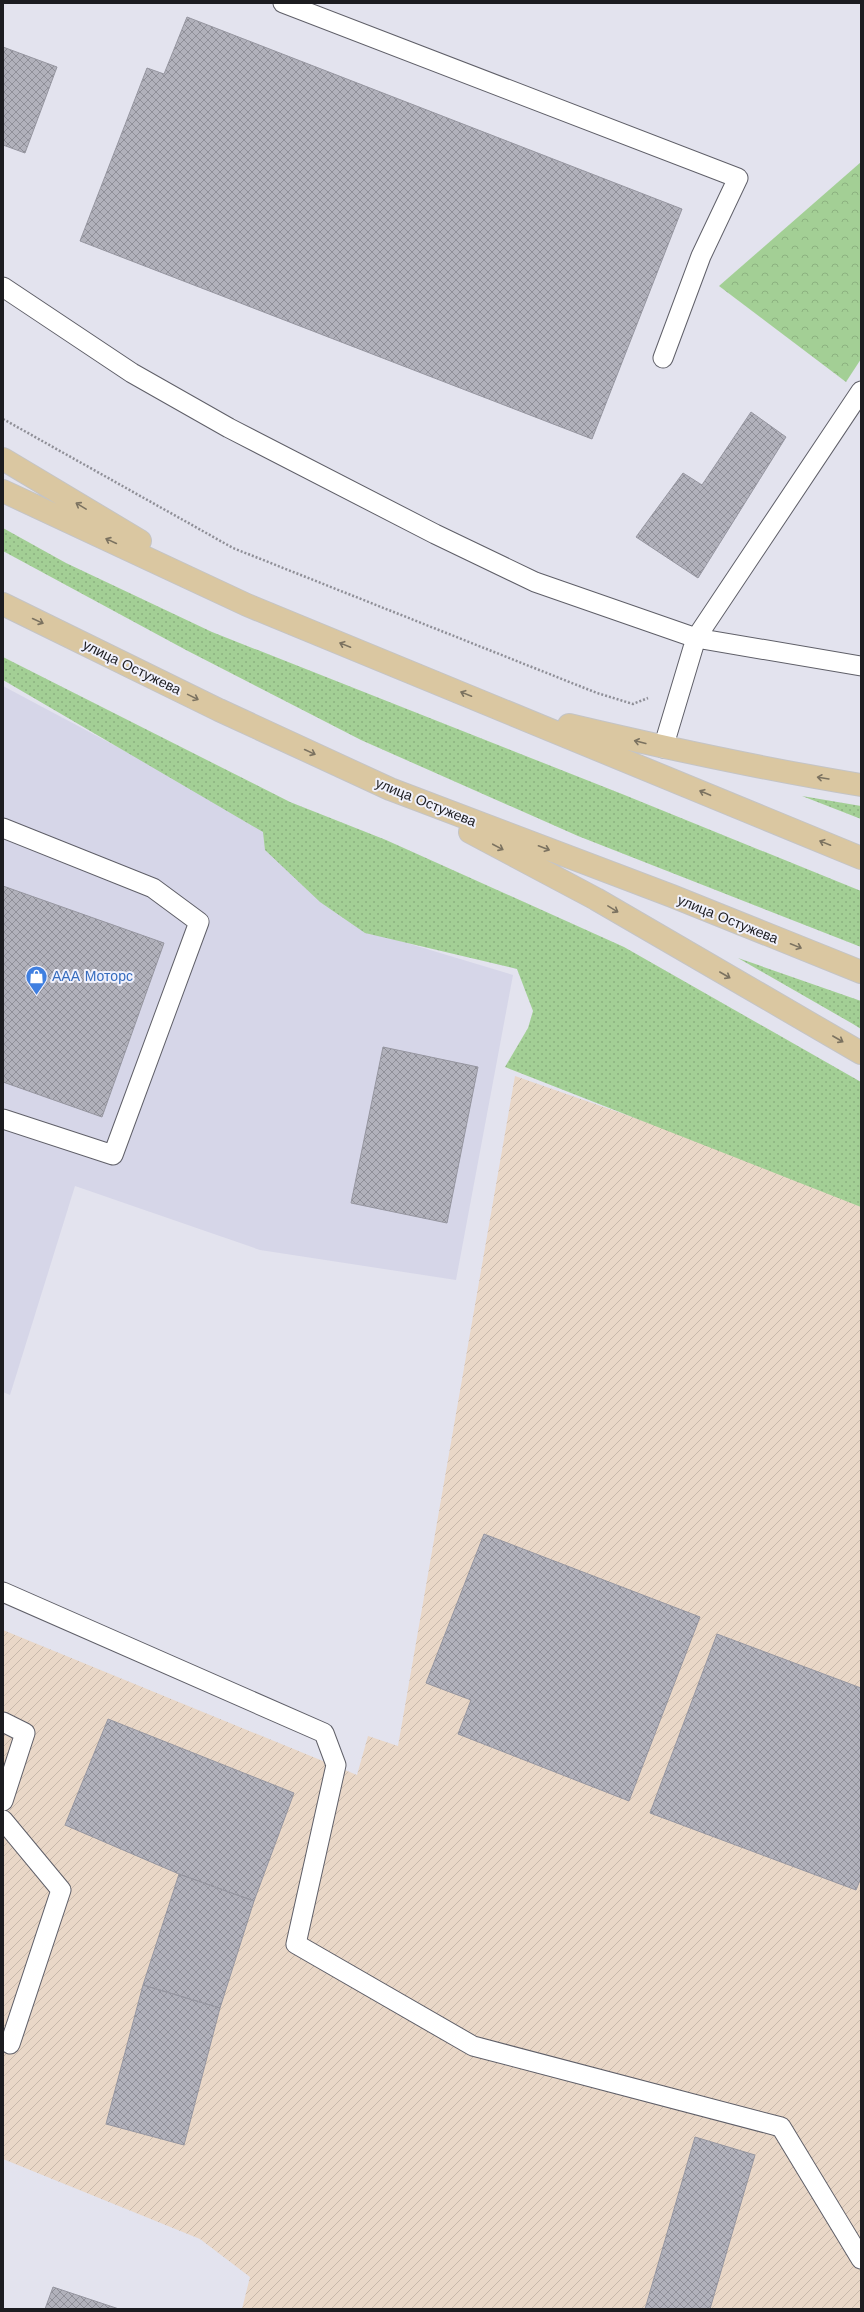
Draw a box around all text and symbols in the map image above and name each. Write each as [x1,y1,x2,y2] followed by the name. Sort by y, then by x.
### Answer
[75,502,87,510] one-way arrow
[106,537,118,544] one-way arrow
[32,618,44,625] one-way arrow
[80,636,184,698] street label: улица Остужева
[340,641,352,648] one-way arrow
[460,690,472,697] one-way arrow
[186,694,198,701] one-way arrow
[634,738,647,746] one-way arrow
[304,749,316,756] one-way arrow
[816,774,829,782] one-way arrow
[373,775,479,830] street label: улица Остужева
[699,789,711,797] one-way arrow
[819,839,831,846] one-way arrow
[492,844,504,851] one-way arrow
[538,844,550,852] one-way arrow
[675,892,781,947] street label: улица Остужева
[607,906,619,914] one-way arrow
[789,943,801,950] one-way arrow
[23,963,49,996] shop icon: ААА Моторс
[52,968,133,984] place label: ААА Моторс
[719,971,731,979] one-way arrow
[832,1036,844,1044] one-way arrow

